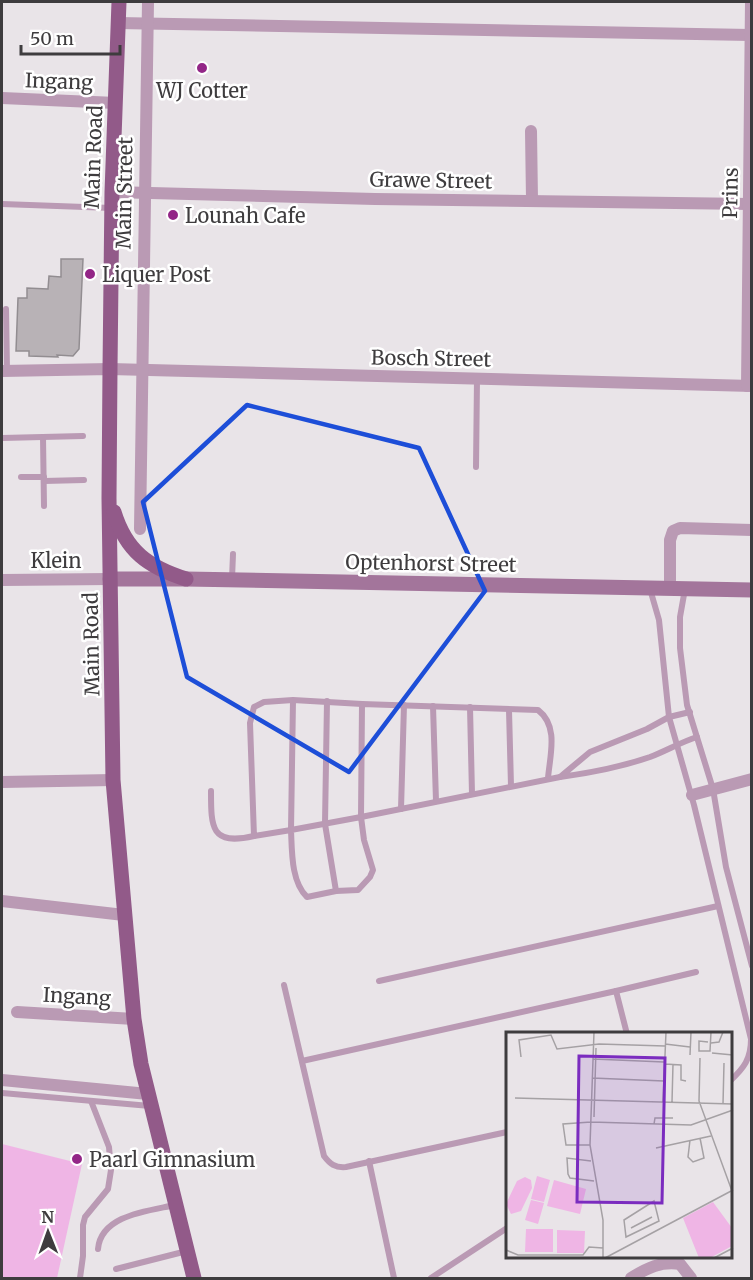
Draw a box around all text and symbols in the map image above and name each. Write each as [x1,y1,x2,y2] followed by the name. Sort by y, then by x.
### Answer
[21,18,120,56] scale bar
[30,27,74,50] text: 50 m
[195,61,209,75] marker: WJ Cotter
[25,67,93,95] street label: Ingang
[155,78,248,103] place label: WJ Cotter
[79,105,107,209] street label: Main Road
[111,136,137,249] street label: Main Street
[369,166,493,194] street label: Grawe Street
[717,167,743,219] street label: Prins
[185,203,305,228] place label: Lounah Cafe
[166,208,180,222] marker: Lounah Cafe
[102,262,211,287] place label: Liquer Post
[83,267,97,281] marker: Liquer Post
[371,344,492,372] street label: Bosch Street
[31,548,81,573] street label: Klein
[345,549,517,577] street label: Optenhorst Street
[78,592,104,696] street label: Main Road
[42,982,112,1010] street label: Ingang
[506,1032,732,1259] inset map
[89,1147,256,1172] place label: Paarl Gimnasium
[70,1152,84,1166] marker: Paarl Gimnasium
[18,1202,78,1262] north arrow
[41,1207,55,1227] text: N

